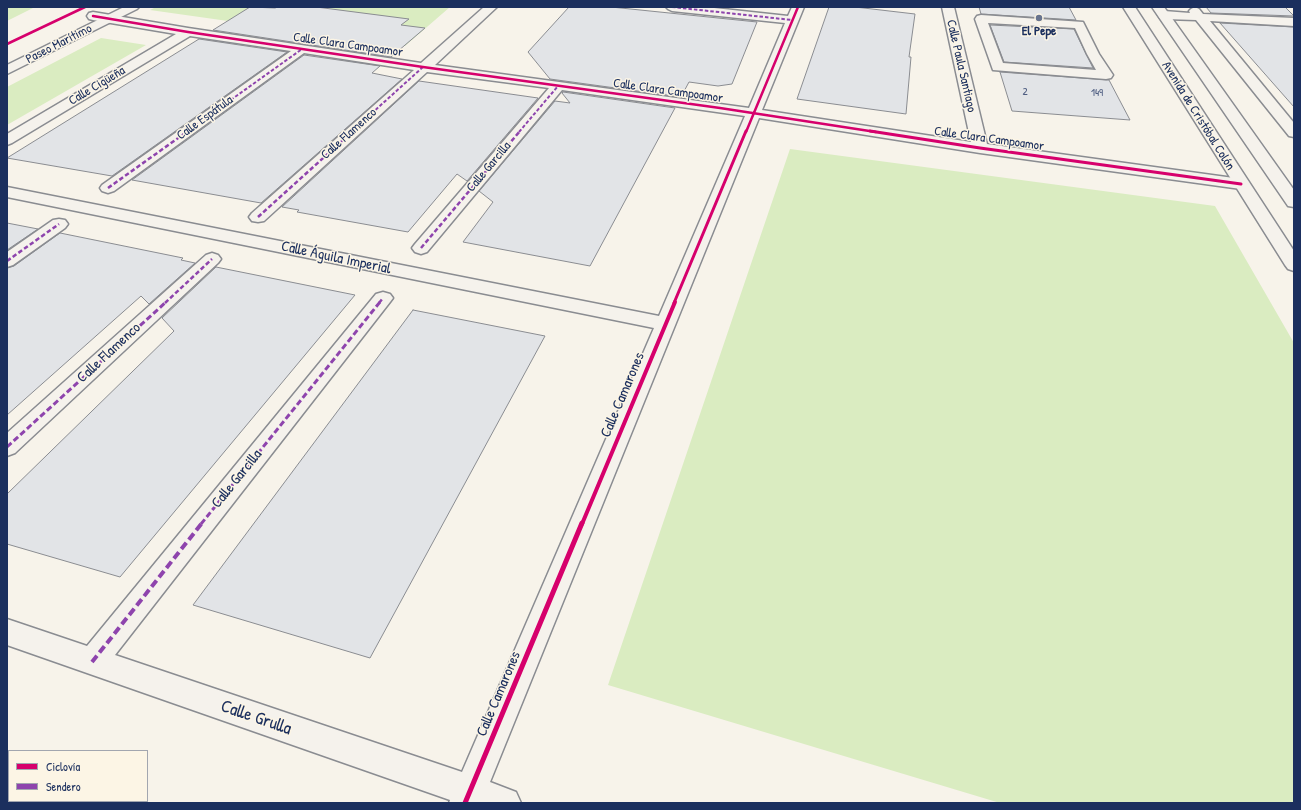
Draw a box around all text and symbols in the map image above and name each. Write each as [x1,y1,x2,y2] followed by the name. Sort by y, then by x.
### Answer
[1034,13,1044,23] marker: El Pepe
[943,18,979,114] street label: Calle Paula Santiago
[23,21,95,67] street label: Paseo Marítimo
[1022,24,1056,40] place label: El Pepe
[292,30,404,60] street label: Calle Clara Campoamor
[1158,59,1238,173] street label: Avenida de Cristóbal Colón
[66,63,128,109] street label: Calle Cigüeña
[612,76,724,106] street label: Calle Clara Campoamor
[1022,85,1028,99] house number: 2
[1091,86,1103,100] house number: 149
[174,92,236,144] street label: Calle Espátula
[318,105,380,163] street label: Calle Flamenco
[933,124,1045,154] street label: Calle Clara Campoamor
[463,139,515,195] street label: Calle Garcilla
[279,238,393,278] street label: Calle Águila Imperial
[74,319,144,387] street label: Calle Flamenco
[597,350,649,440] street label: Calle Camarones
[208,446,266,512] street label: Calle Garcilla
[473,649,525,739] street label: Calle Camarones
[218,696,294,740] street label: Calle Grulla
[8,750,148,802] legend
[46,758,80,775] text: Ciclovía
[46,778,81,795] text: Sendero

